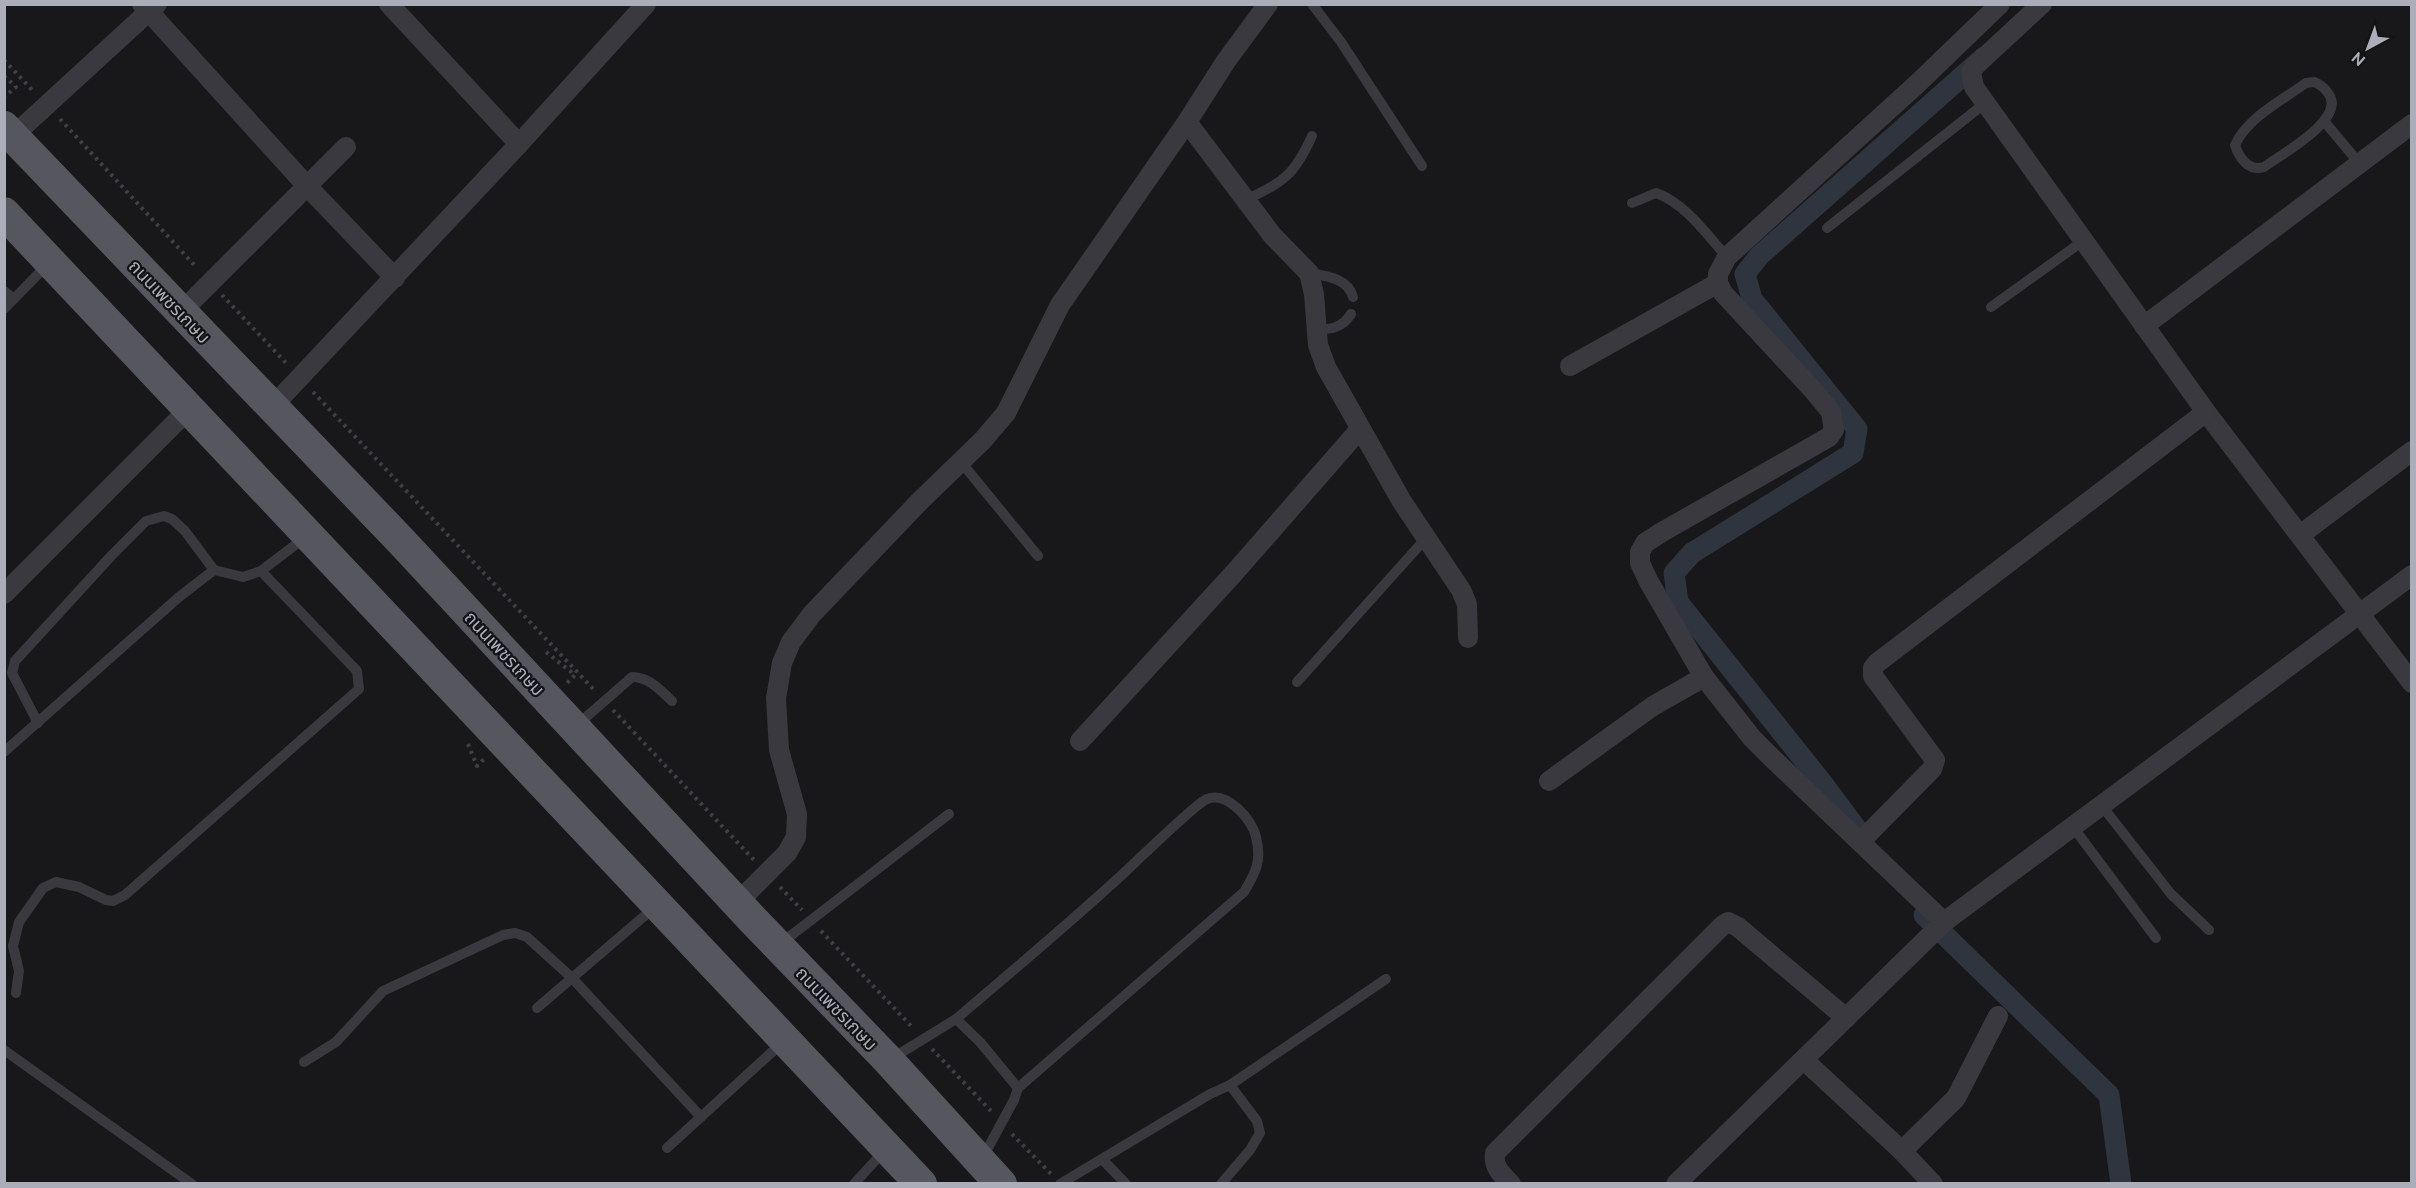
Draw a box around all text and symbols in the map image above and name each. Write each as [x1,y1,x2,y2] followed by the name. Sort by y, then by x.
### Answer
[2338,18,2398,78] north arrow
[2348,49,2369,70] text: N
[125,255,215,347] street label: ถนนเพชรเกษม
[461,607,549,699] street label: ถนนเพชรเกษม
[792,962,882,1054] street label: ถนนเพชรเกษม

